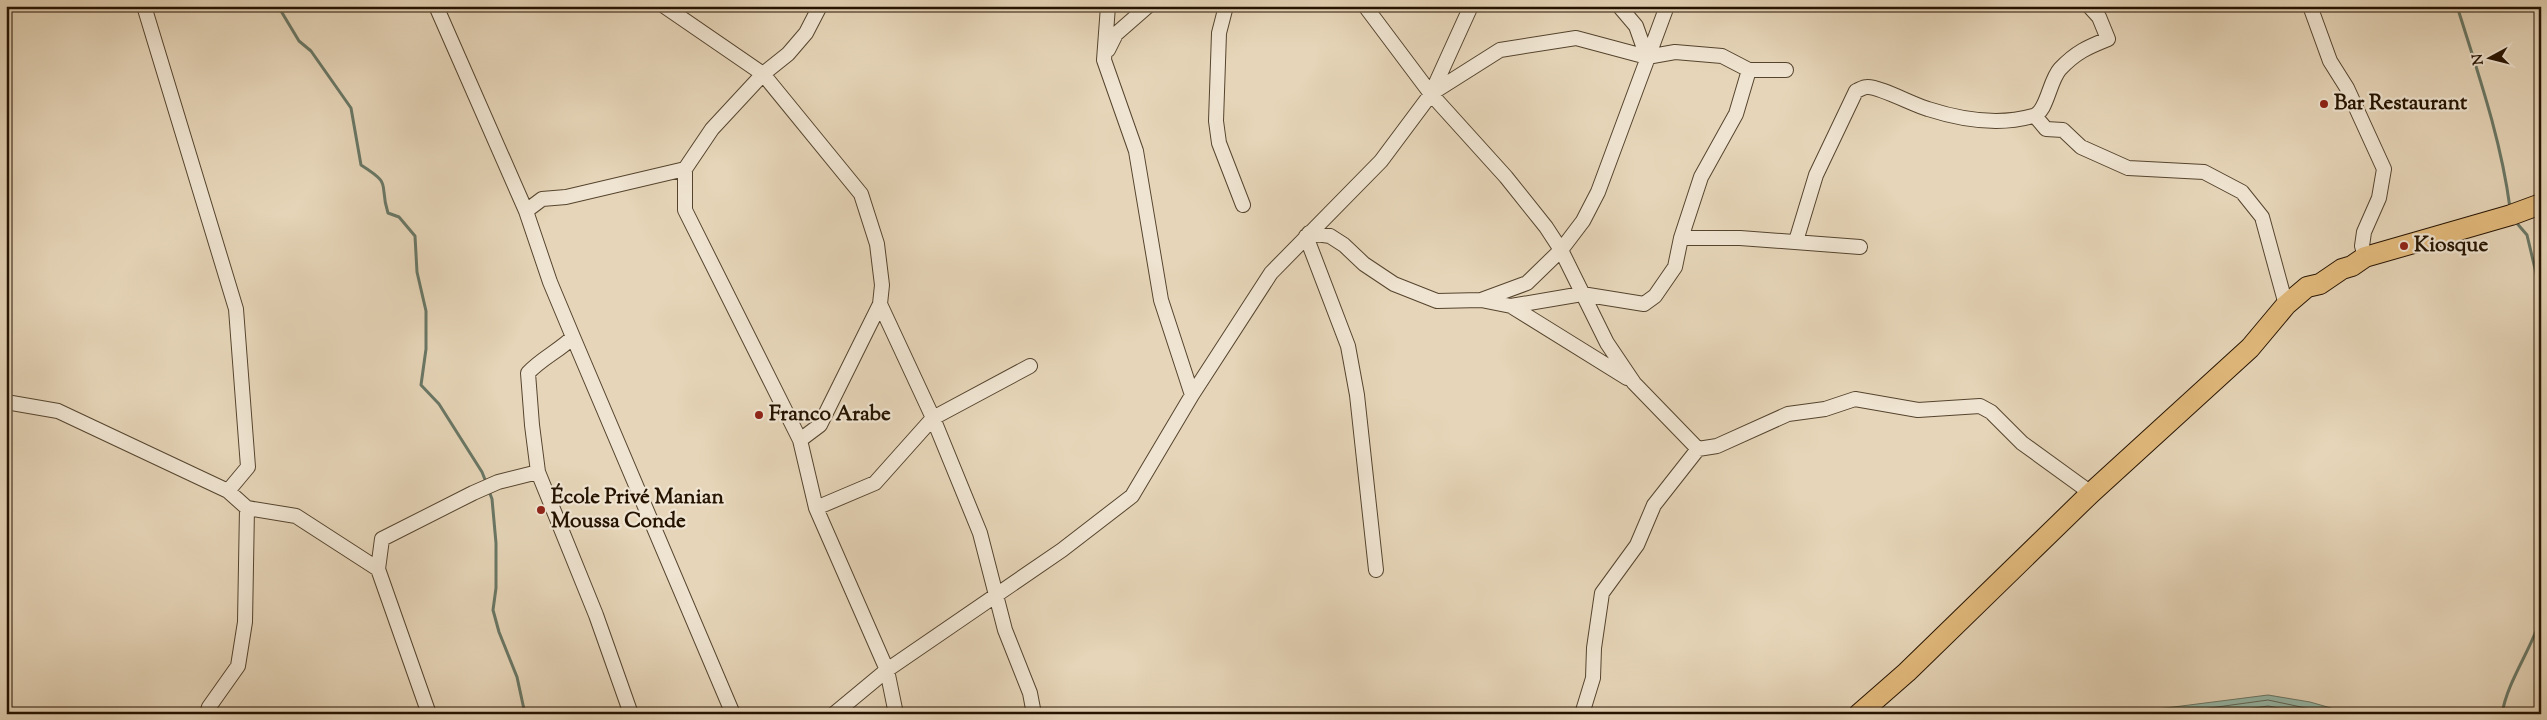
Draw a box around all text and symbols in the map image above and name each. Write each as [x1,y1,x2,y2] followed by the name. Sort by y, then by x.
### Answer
[2464,32,2514,82] north arrow
[2468,53,2490,66] text: N
[2334,89,2468,119] place label: Bar Restaurant
[2318,98,2330,110] marker: Bar Restaurant
[2414,231,2488,261] place label: Kiosque
[2398,240,2410,252] marker: Kiosque
[769,400,891,430] place label: Franco Arabe
[753,409,765,421] marker: Franco Arabe
[551,483,724,537] place label: École Privé Manian Moussa Conde
[535,504,547,516] marker: École Privé Manian Moussa Conde

